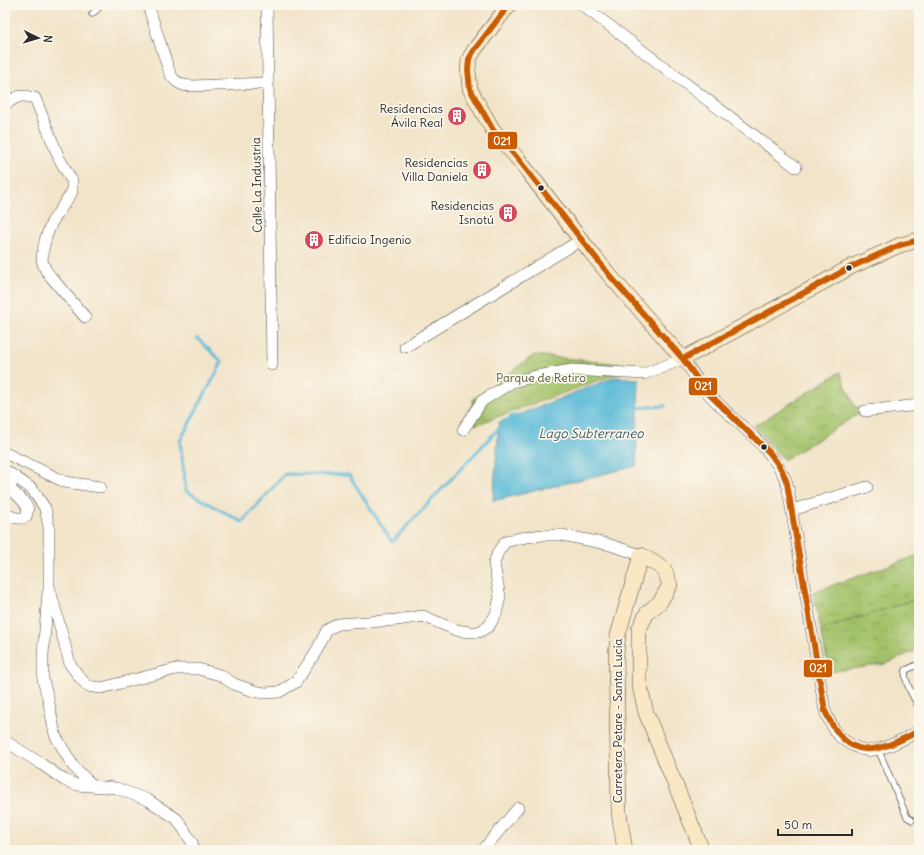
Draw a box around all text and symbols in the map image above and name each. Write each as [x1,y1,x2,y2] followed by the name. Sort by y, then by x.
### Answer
[18,18,58,58] north arrow
[41,34,55,43] text: N
[379,101,443,130] place label: Residencias Ávila Real
[446,105,468,127] building icon: Residencias Ávila Real
[487,131,518,150] line badge: 021
[493,134,511,148] text: 021
[248,137,265,233] street label: Calle La Industria
[402,155,468,184] place label: Residencias Villa Daniela
[471,159,493,181] building icon: Residencias Villa Daniela
[536,183,546,193] unlabelled marker
[430,198,494,227] place label: Residencias Isnotú
[497,202,519,224] building icon: Residencias Isnotú
[303,229,325,251] building icon: Edificio Ingenio
[328,232,412,247] place label: Edificio Ingenio
[844,263,854,273] unlabelled marker
[496,370,586,385] park label: Parque de Retiro
[688,377,718,396] line badge: 021
[694,379,712,393] text: 021
[539,425,644,442] water label: Lago Subterraneo
[759,442,769,452] unlabelled marker
[610,639,625,803] street label: Carretera Petare - Santa Lucía
[803,659,833,678] line badge: 021
[809,661,827,675] text: 021
[778,811,852,837] scale bar
[784,817,813,832] text: 50 m

